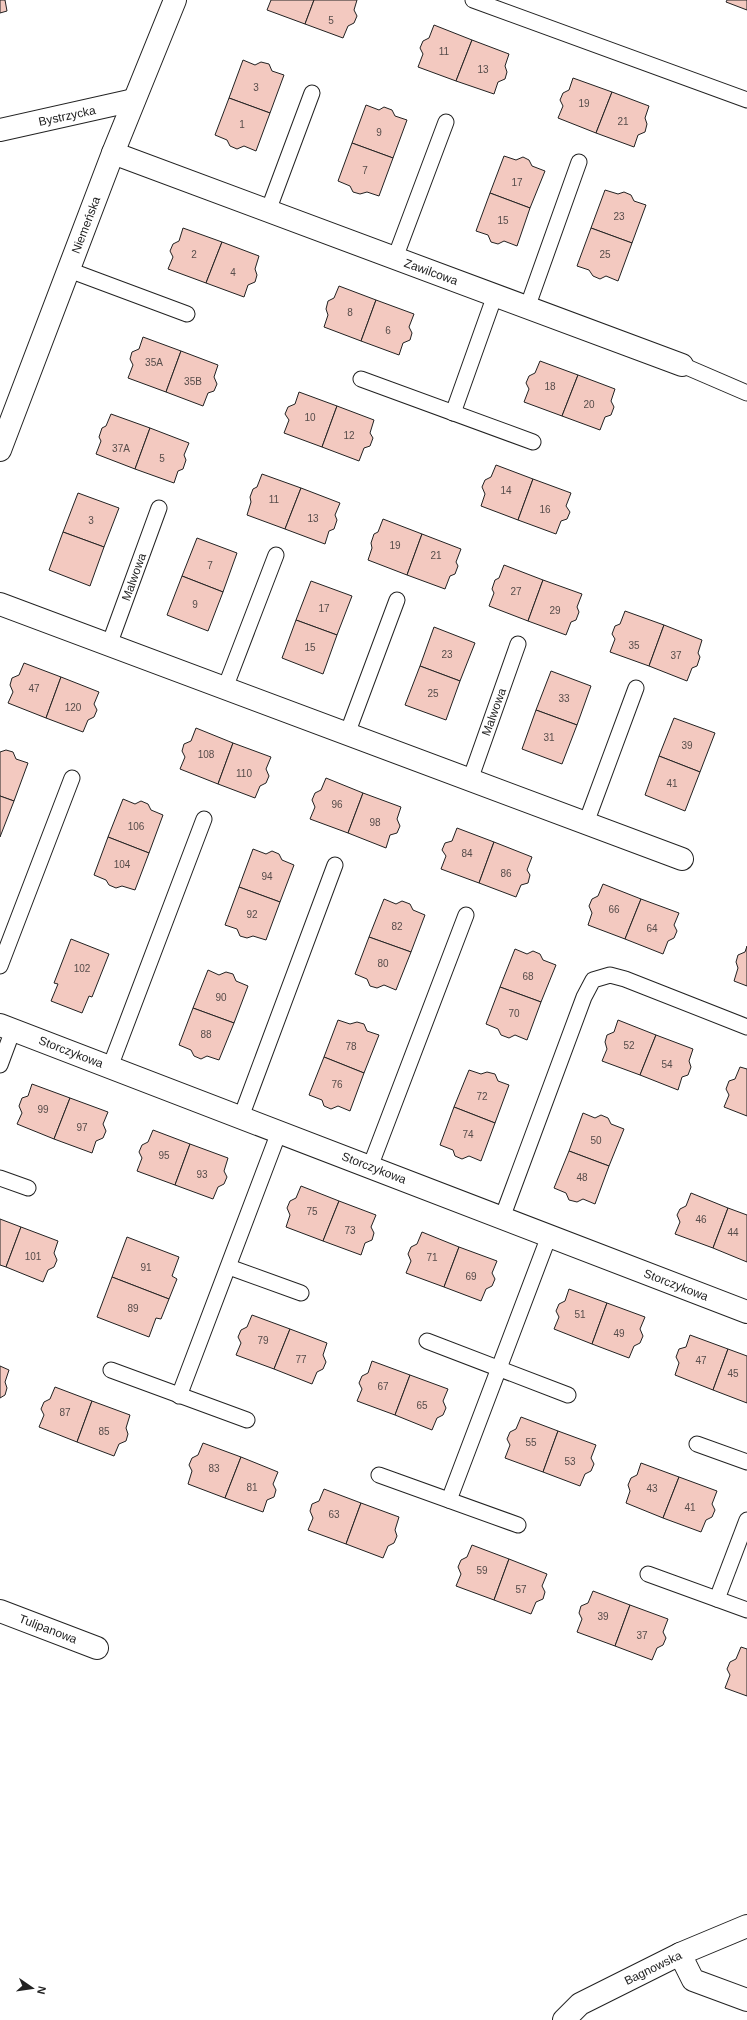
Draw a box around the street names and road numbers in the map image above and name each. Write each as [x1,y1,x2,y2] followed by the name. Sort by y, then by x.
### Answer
[37,103,97,129] street label: Bystrzycka
[69,194,103,256] street label: Niemeńska
[402,256,460,288] street label: Zawilcowa
[119,551,149,603] street label: Malwowa
[479,686,509,738] street label: Malwowa
[37,1033,106,1071] street label: Storczykowa
[340,1149,409,1187] street label: Storczykowa
[642,1266,711,1304] street label: Storczykowa
[17,1612,79,1647] street label: Tulipanowa
[622,1948,684,1988] street label: Bagnowska

